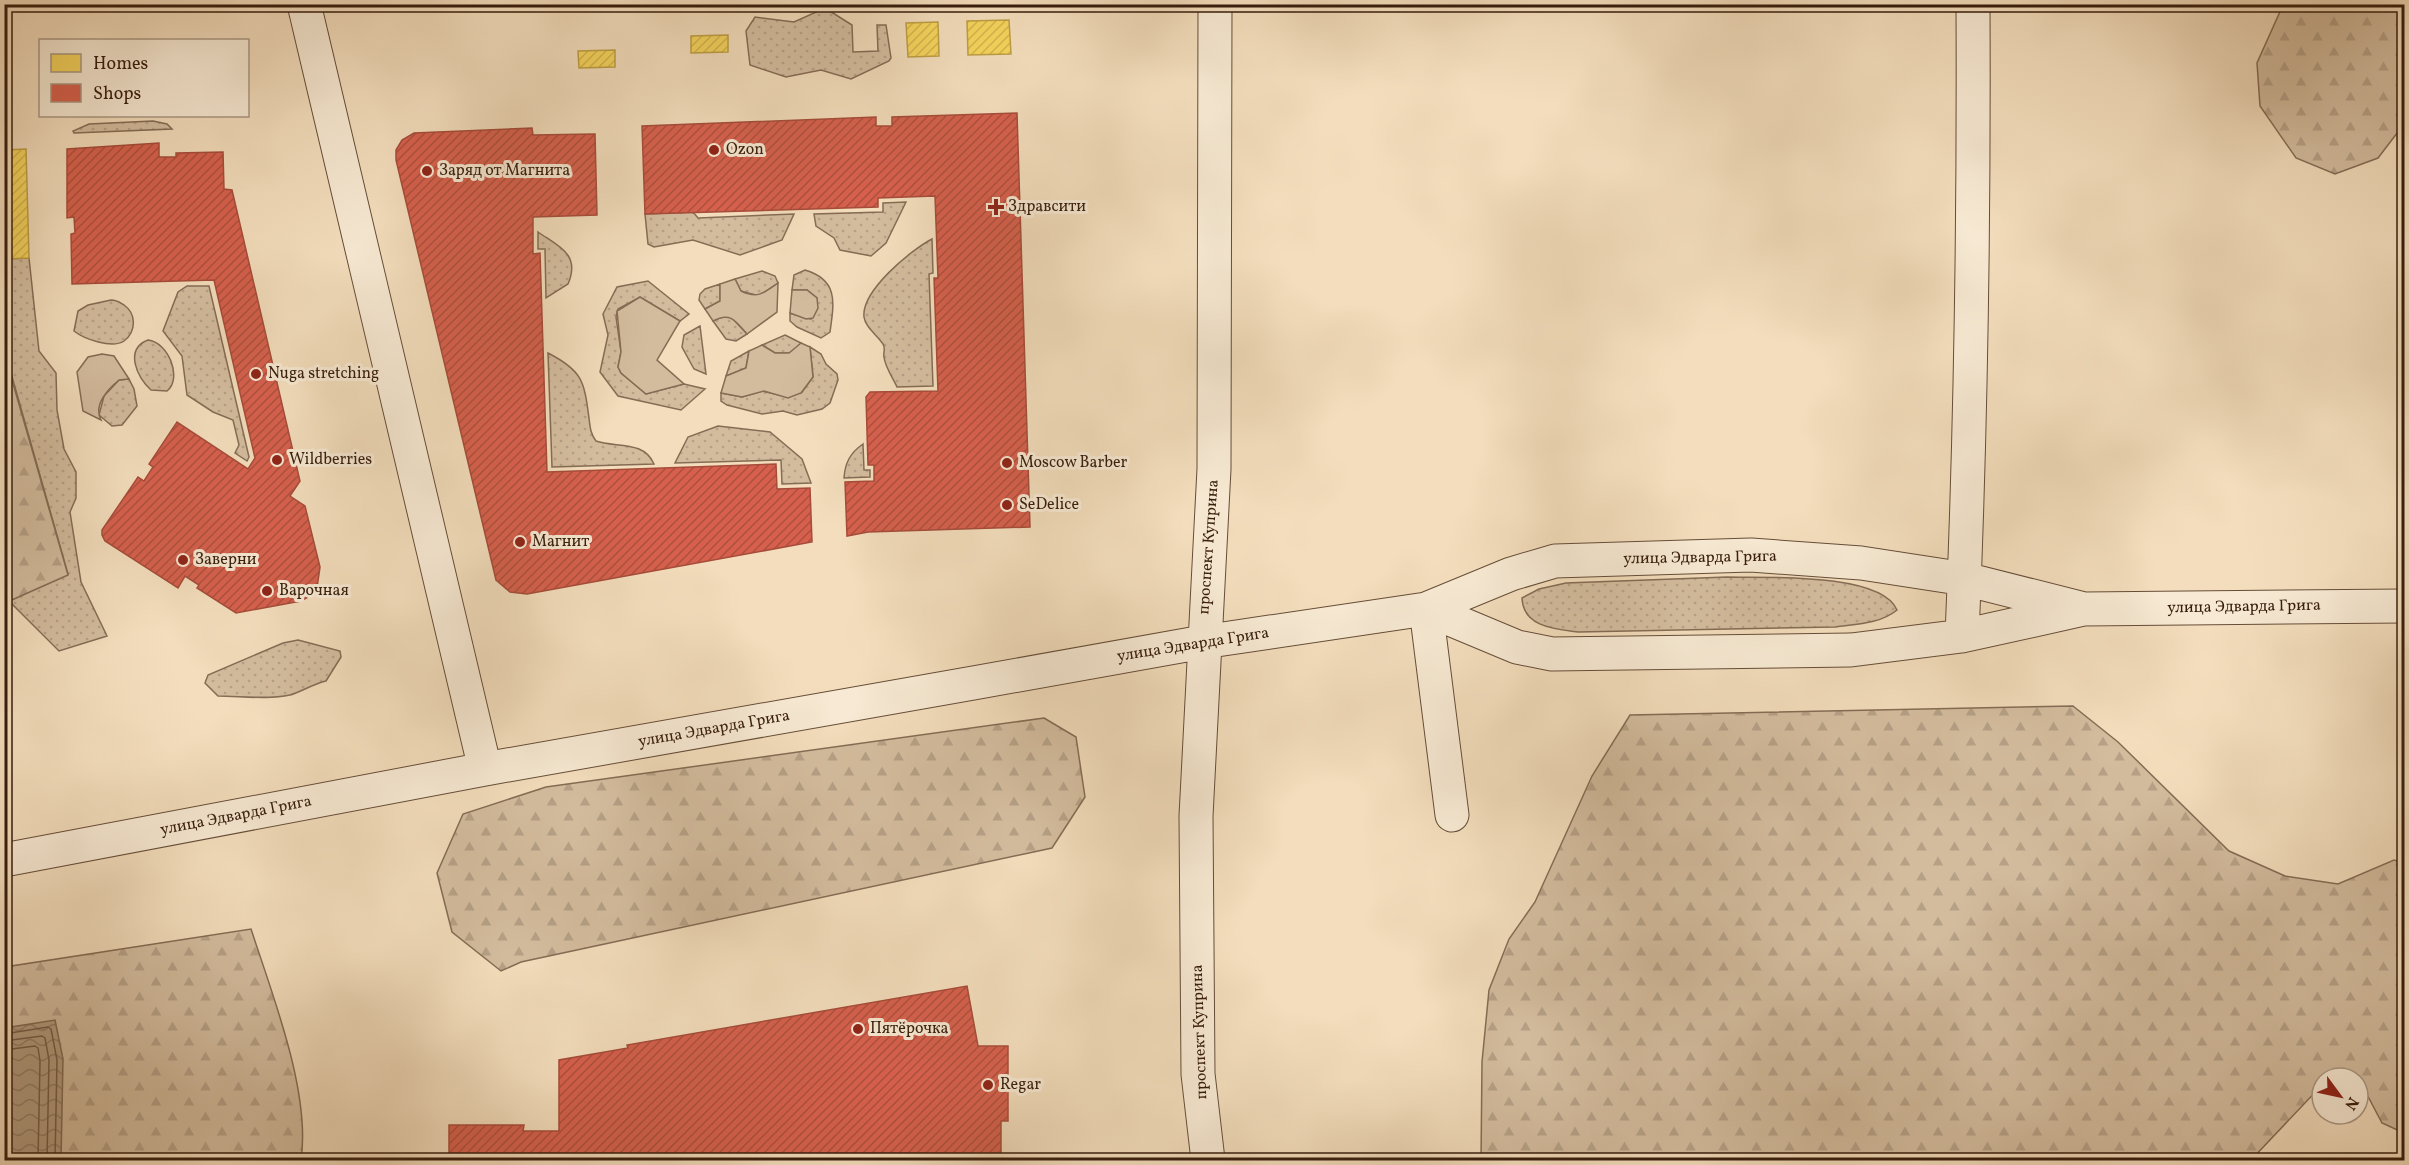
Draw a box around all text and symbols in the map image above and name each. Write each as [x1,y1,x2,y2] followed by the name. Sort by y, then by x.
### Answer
[39,39,249,117] legend
[93,52,148,77] text: Homes
[93,82,141,107] text: Shops
[726,139,764,161] place label: Ozon
[707,143,721,157] marker: Ozon
[439,160,570,182] place label: Заряд от Магнита
[420,164,434,178] marker: Заряд от Магнита
[1008,196,1086,218] place label: Здравсити
[989,200,1003,214] marker: Здравсити
[268,363,379,385] place label: Nuga stretching
[249,367,263,381] marker: Nuga stretching
[289,449,372,471] place label: Wildberries
[1019,452,1128,474] place label: Moscow Barber
[270,453,284,467] marker: Wildberries
[1000,456,1014,470] marker: Moscow Barber
[1193,479,1225,615] street label: проспект Куприна
[1019,494,1079,516] place label: SeDelice
[1000,498,1014,512] marker: SeDelice
[532,531,589,553] place label: Магнит
[513,535,527,549] marker: Магнит
[1623,546,1777,570] street label: улица Эдварда Грига
[195,549,257,571] place label: Заверни
[176,553,190,567] marker: Заверни
[279,580,349,602] place label: Варочная
[260,584,274,598] marker: Варочная
[2167,595,2321,619] street label: улица Эдварда Грига
[1115,622,1271,668] street label: улица Эдварда Грига
[636,705,792,753] street label: улица Эдварда Грига
[158,791,314,841] street label: улица Эдварда Грига
[1187,964,1213,1100] street label: проспект Куприна
[870,1018,949,1040] place label: Пятёрочка
[851,1022,865,1036] marker: Пятёрочка
[2310,1066,2370,1126] north arrow
[1000,1074,1041,1096] place label: Regar
[981,1078,995,1092] marker: Regar
[2338,1092,2363,1114] text: N

